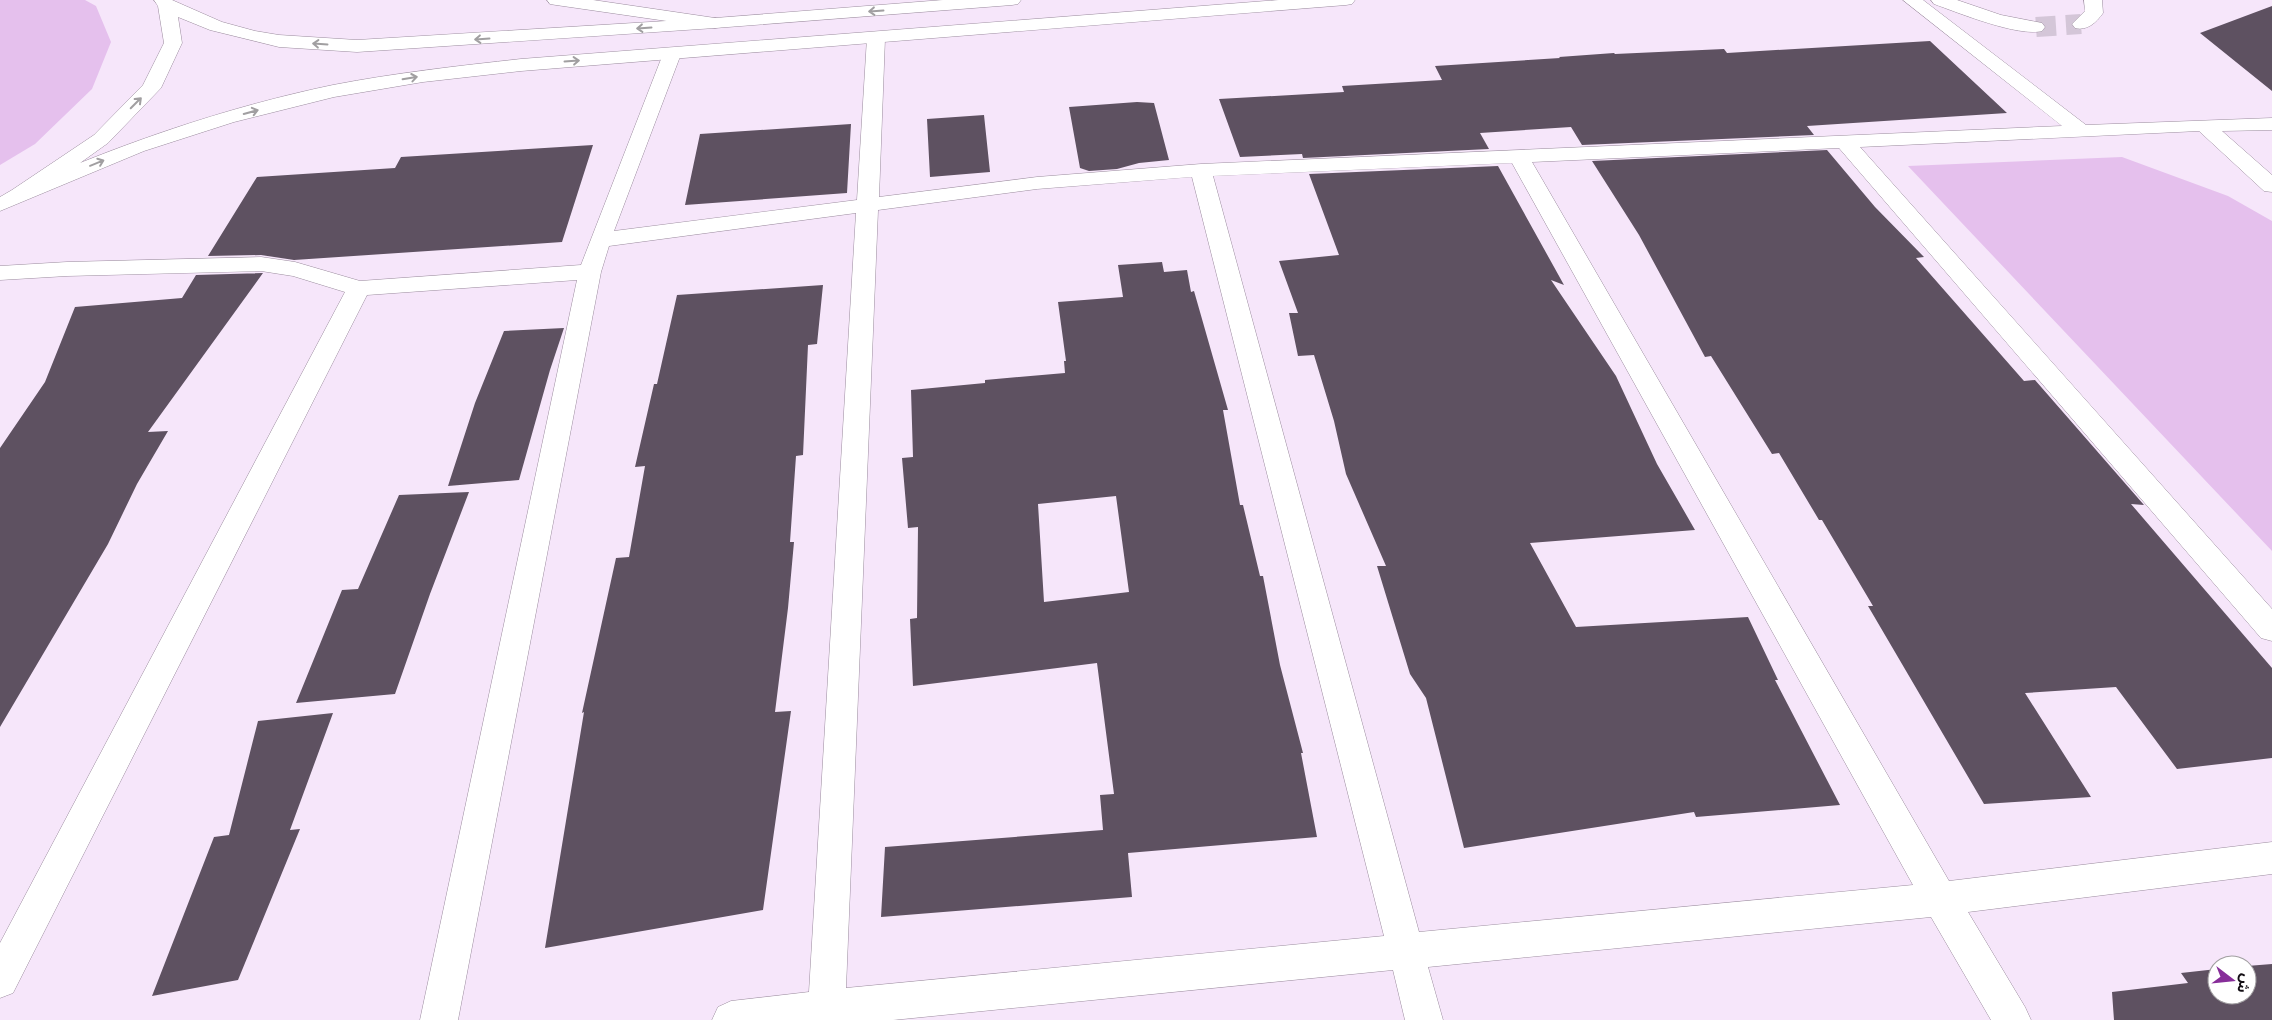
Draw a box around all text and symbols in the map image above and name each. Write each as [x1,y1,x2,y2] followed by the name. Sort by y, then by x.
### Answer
[868,6,884,15] one-way arrow
[636,23,652,32] one-way arrow
[474,34,490,43] one-way arrow
[312,39,328,48] one-way arrow
[563,56,579,66] one-way arrow
[402,72,418,82] one-way arrow
[130,97,142,109] one-way arrow
[243,107,259,116] one-way arrow
[89,158,104,168] one-way arrow
[2207,955,2257,1005] north arrow
[2232,972,2258,996] text: ش

